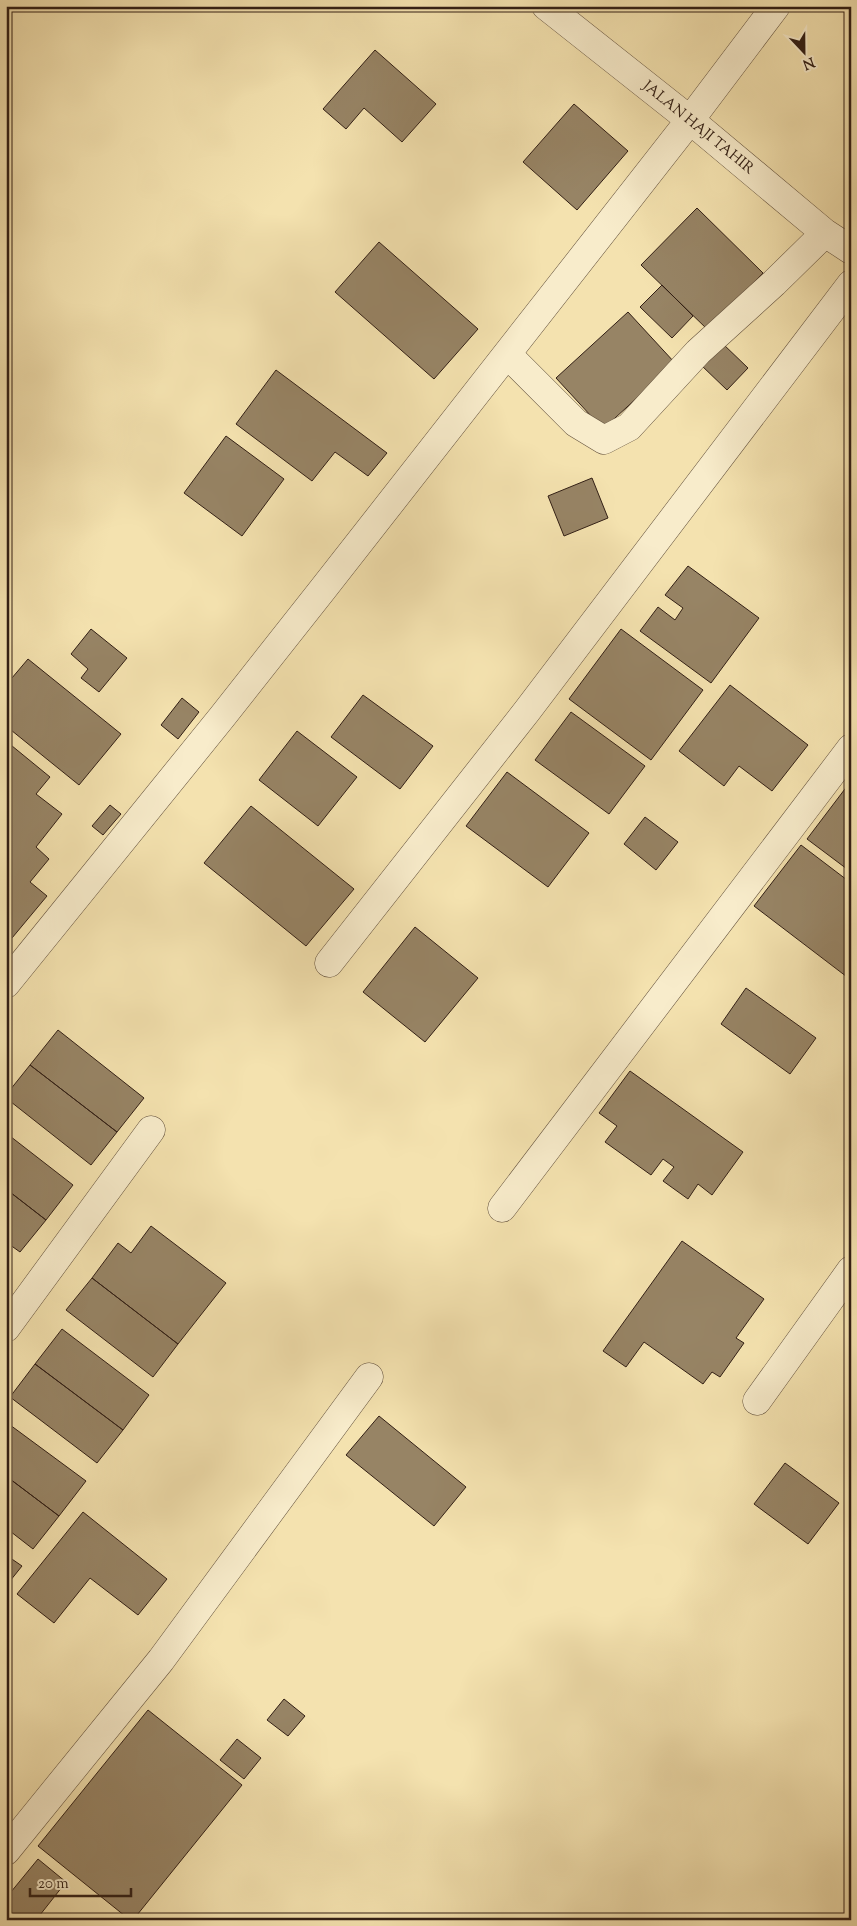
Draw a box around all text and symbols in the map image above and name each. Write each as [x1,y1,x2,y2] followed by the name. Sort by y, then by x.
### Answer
[780,28,830,78] north arrow
[799,51,817,74] text: N
[637,76,758,180] street label: JALAN HAJI TAHIR
[30,1866,131,1898] scale bar
[38,1874,69,1895] text: 20 m

